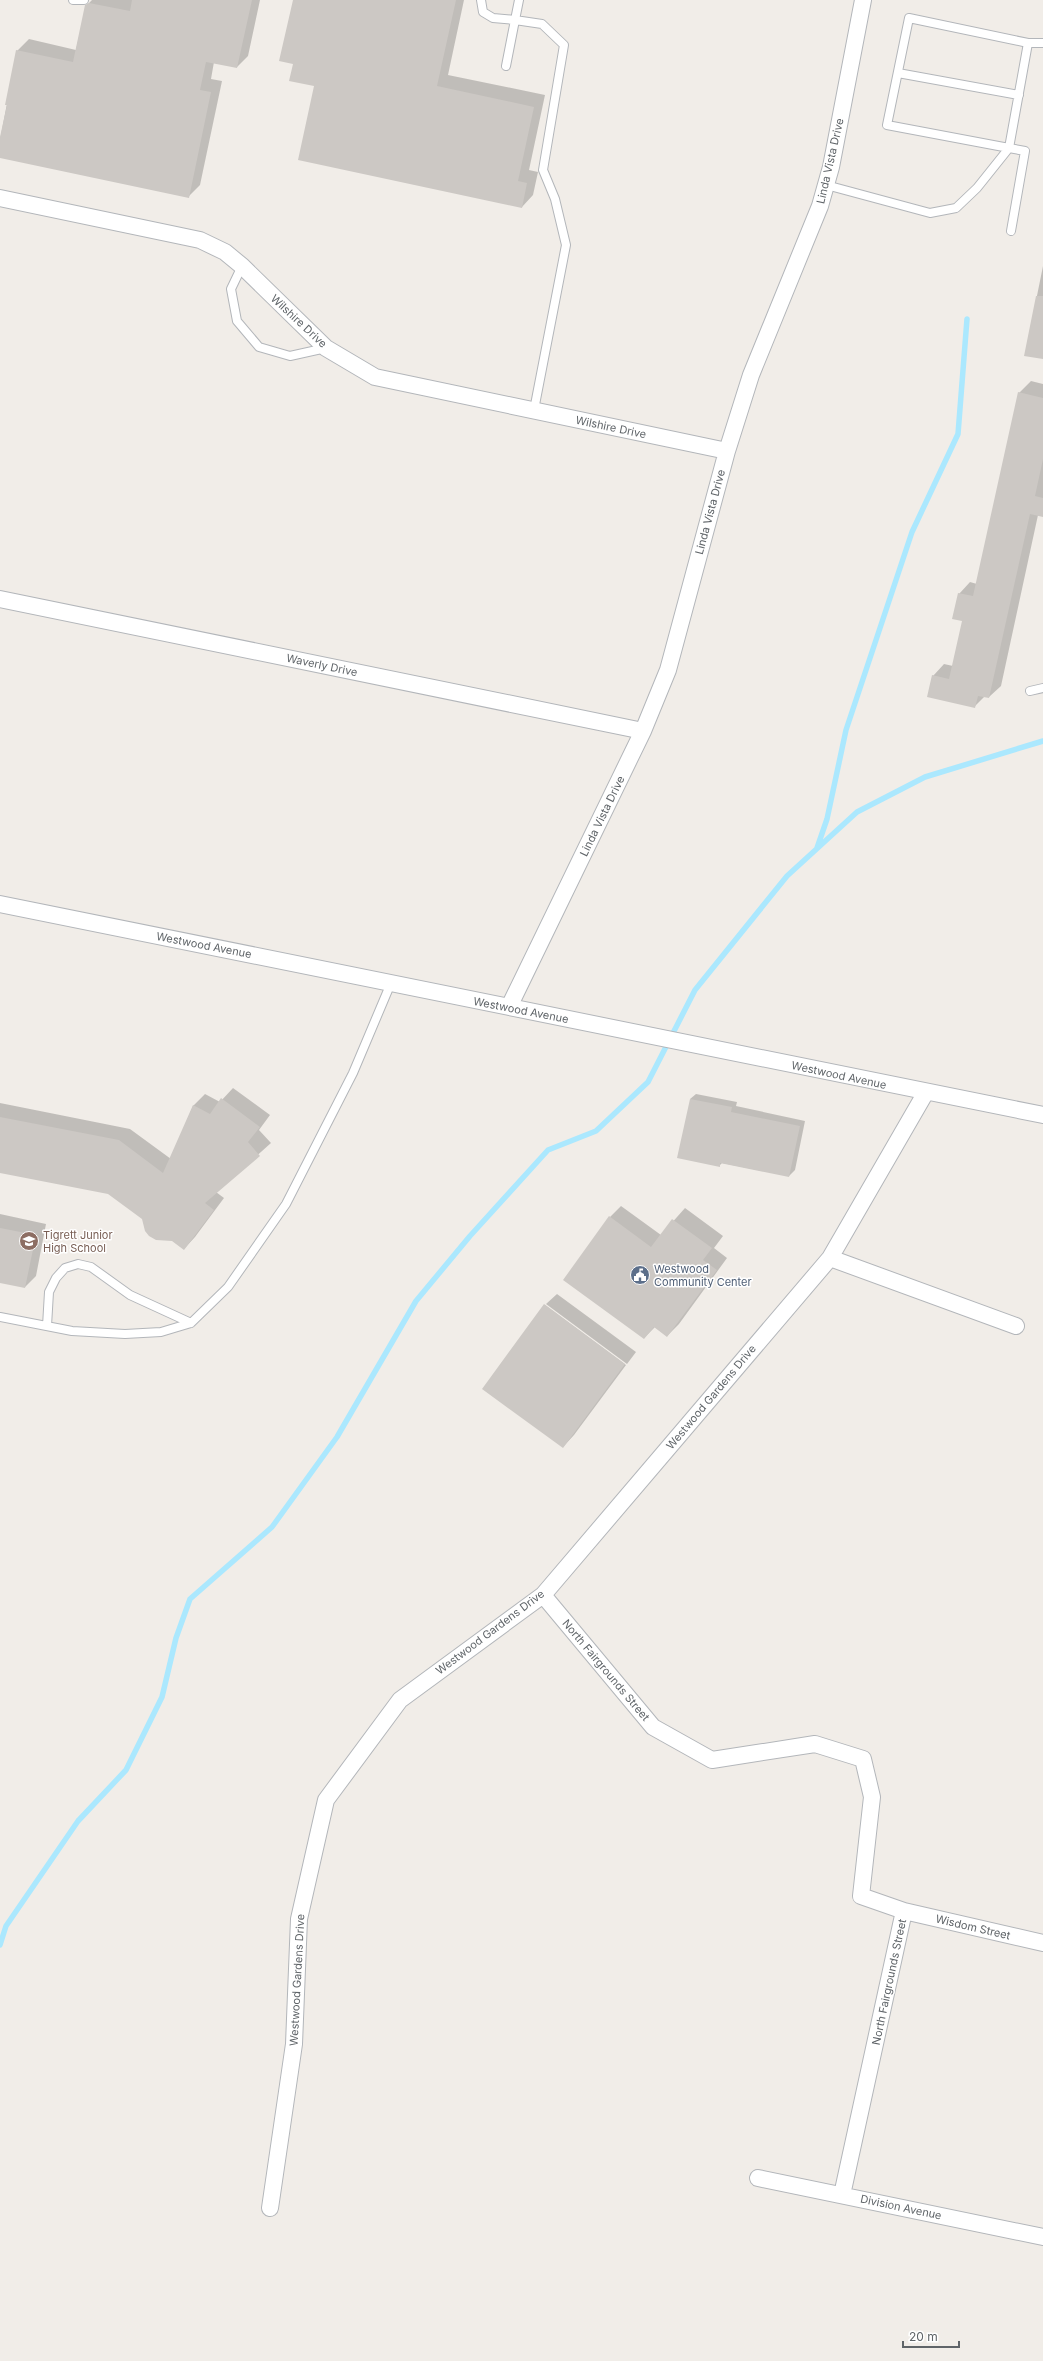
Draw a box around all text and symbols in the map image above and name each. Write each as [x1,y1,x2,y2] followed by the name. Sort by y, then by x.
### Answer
[813,117,847,205] street label: Linda Vista Drive
[268,291,330,351] street label: Wilshire Drive
[574,413,648,441] street label: Wilshire Drive
[692,468,728,556] street label: Linda Vista Drive
[285,651,359,679] street label: Waverly Drive
[576,774,628,858] street label: Linda Vista Drive
[155,929,253,961] street label: Westwood Avenue
[472,994,570,1026] street label: Westwood Avenue
[790,1058,888,1092] street label: Westwood Avenue
[43,1228,113,1255] place label: Tigrett Junior High School
[18,1230,40,1252] school or university icon: Tigrett Junior High School
[654,1262,752,1289] place label: Westwood Community Center
[629,1264,651,1286] public building icon: Westwood Community Center
[663,1342,759,1452] street label: Westwood Gardens Drive
[433,1587,547,1677] street label: Westwood Gardens Drive
[559,1616,653,1724] street label: North Fairgrounds Street
[934,1912,1012,1943] street label: Wisdom Street
[287,1914,307,2046] street label: Westwood Gardens Drive
[869,1917,909,2046] street label: North Fairgrounds Street
[859,2192,943,2222] street label: Division Avenue
[903,2323,959,2349] scale bar
[909,2329,938,2344] text: 20 m

